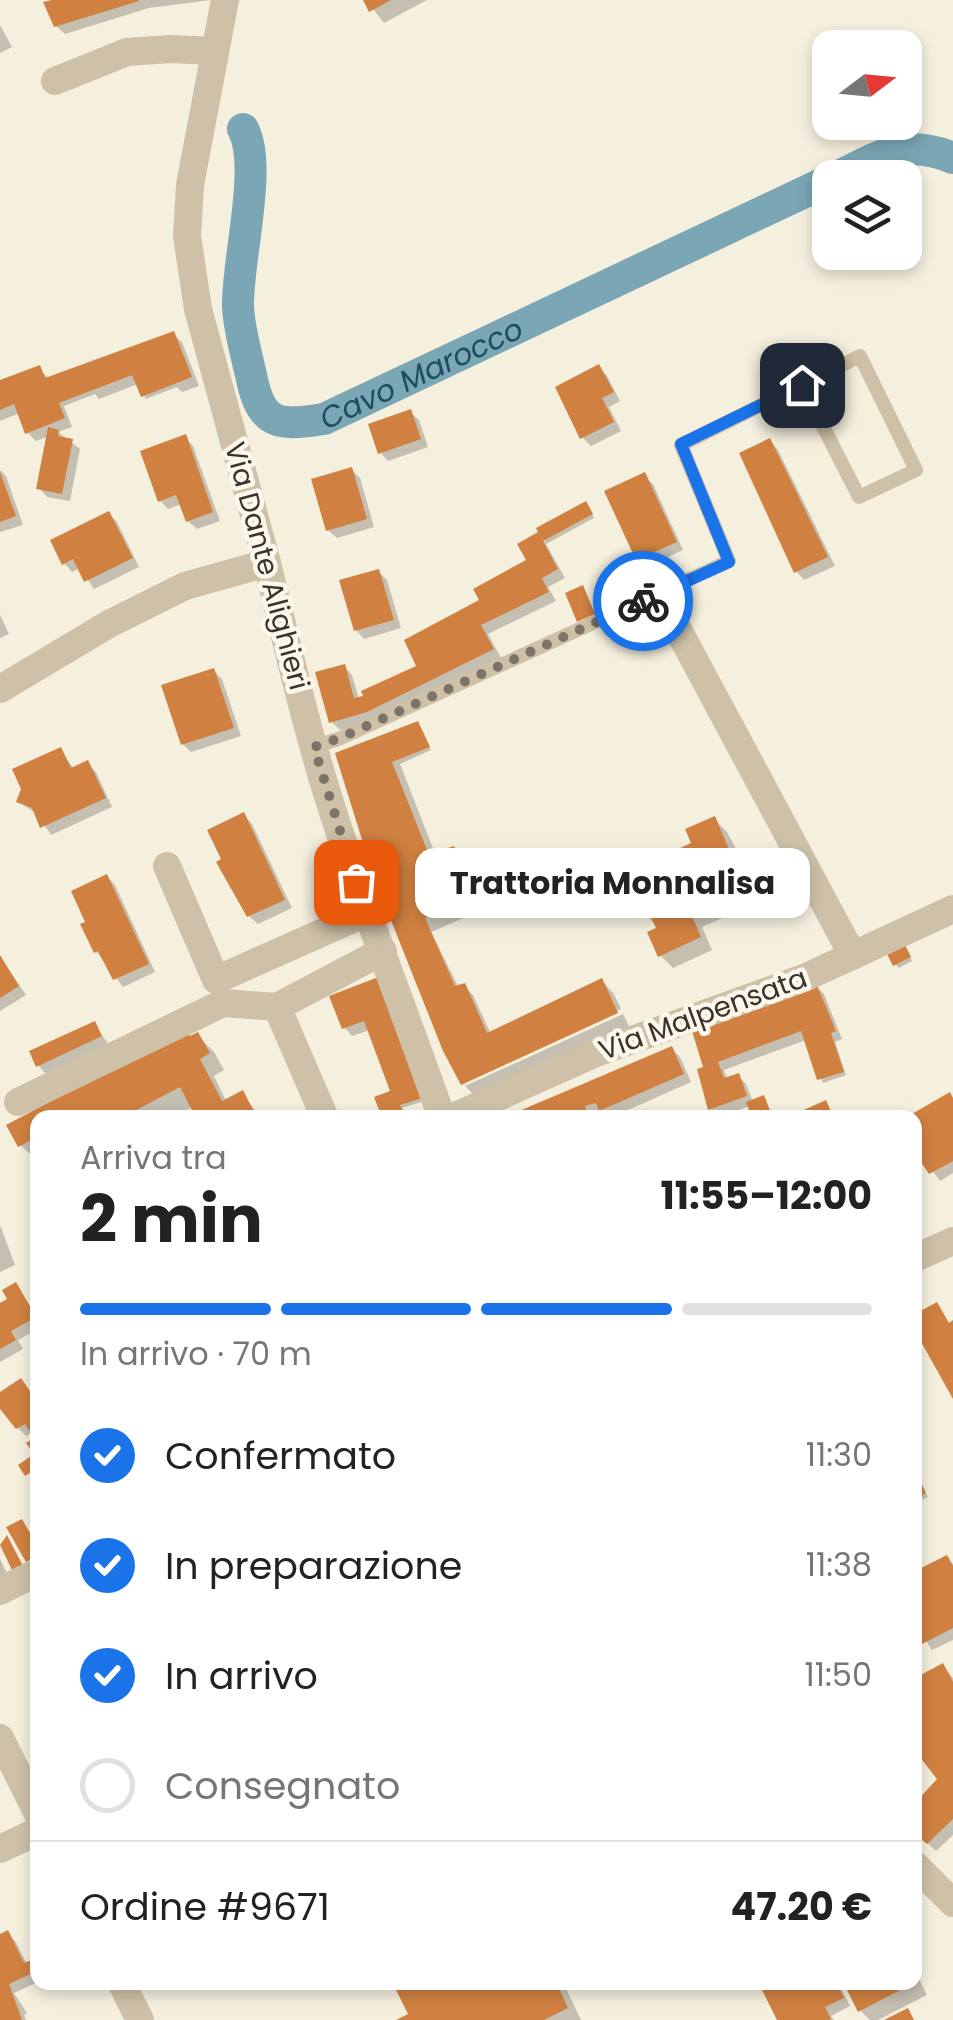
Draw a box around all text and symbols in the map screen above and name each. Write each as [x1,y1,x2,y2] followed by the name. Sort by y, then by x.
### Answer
[812,30,922,140] north arrow
[812,30,922,270] map controls
[812,160,922,270] button: layers
[312,307,530,440] water label: Cavo Marocco
[760,343,845,428] pin
[775,358,830,413] icon: home
[215,438,319,694] street label: Via Dante Alighieri
[593,551,693,651] courier
[616,574,671,629] icon: bike
[314,840,399,925] pin
[416,847,811,917] callout: Trattoria Monnalisa
[329,855,384,910] icon: bag
[450,860,775,905] text: Trattoria Monnalisa
[593,958,813,1070] street label: Via Malpensata
[80,1135,227,1180] text: Arriva tra
[660,1169,872,1222] text: 11:55–12:00
[80,1174,263,1265] text: 2 min
[80,1331,312,1376] text: In arrivo · 70 m
[80,1428,135,1483] icon: check
[165,1429,396,1482] text: Confermato
[806,1432,872,1477] text: 11:30
[80,1538,135,1593] icon: check
[165,1539,462,1592] text: In preparazione
[806,1542,872,1587] text: 11:38
[80,1648,135,1703] icon: check
[165,1649,318,1702] text: In arrivo
[805,1652,872,1697] text: 11:50
[165,1759,400,1812] text: Consegnato
[80,1880,330,1933] text: Ordine #9671
[730,1880,872,1933] text: 47.20 €

